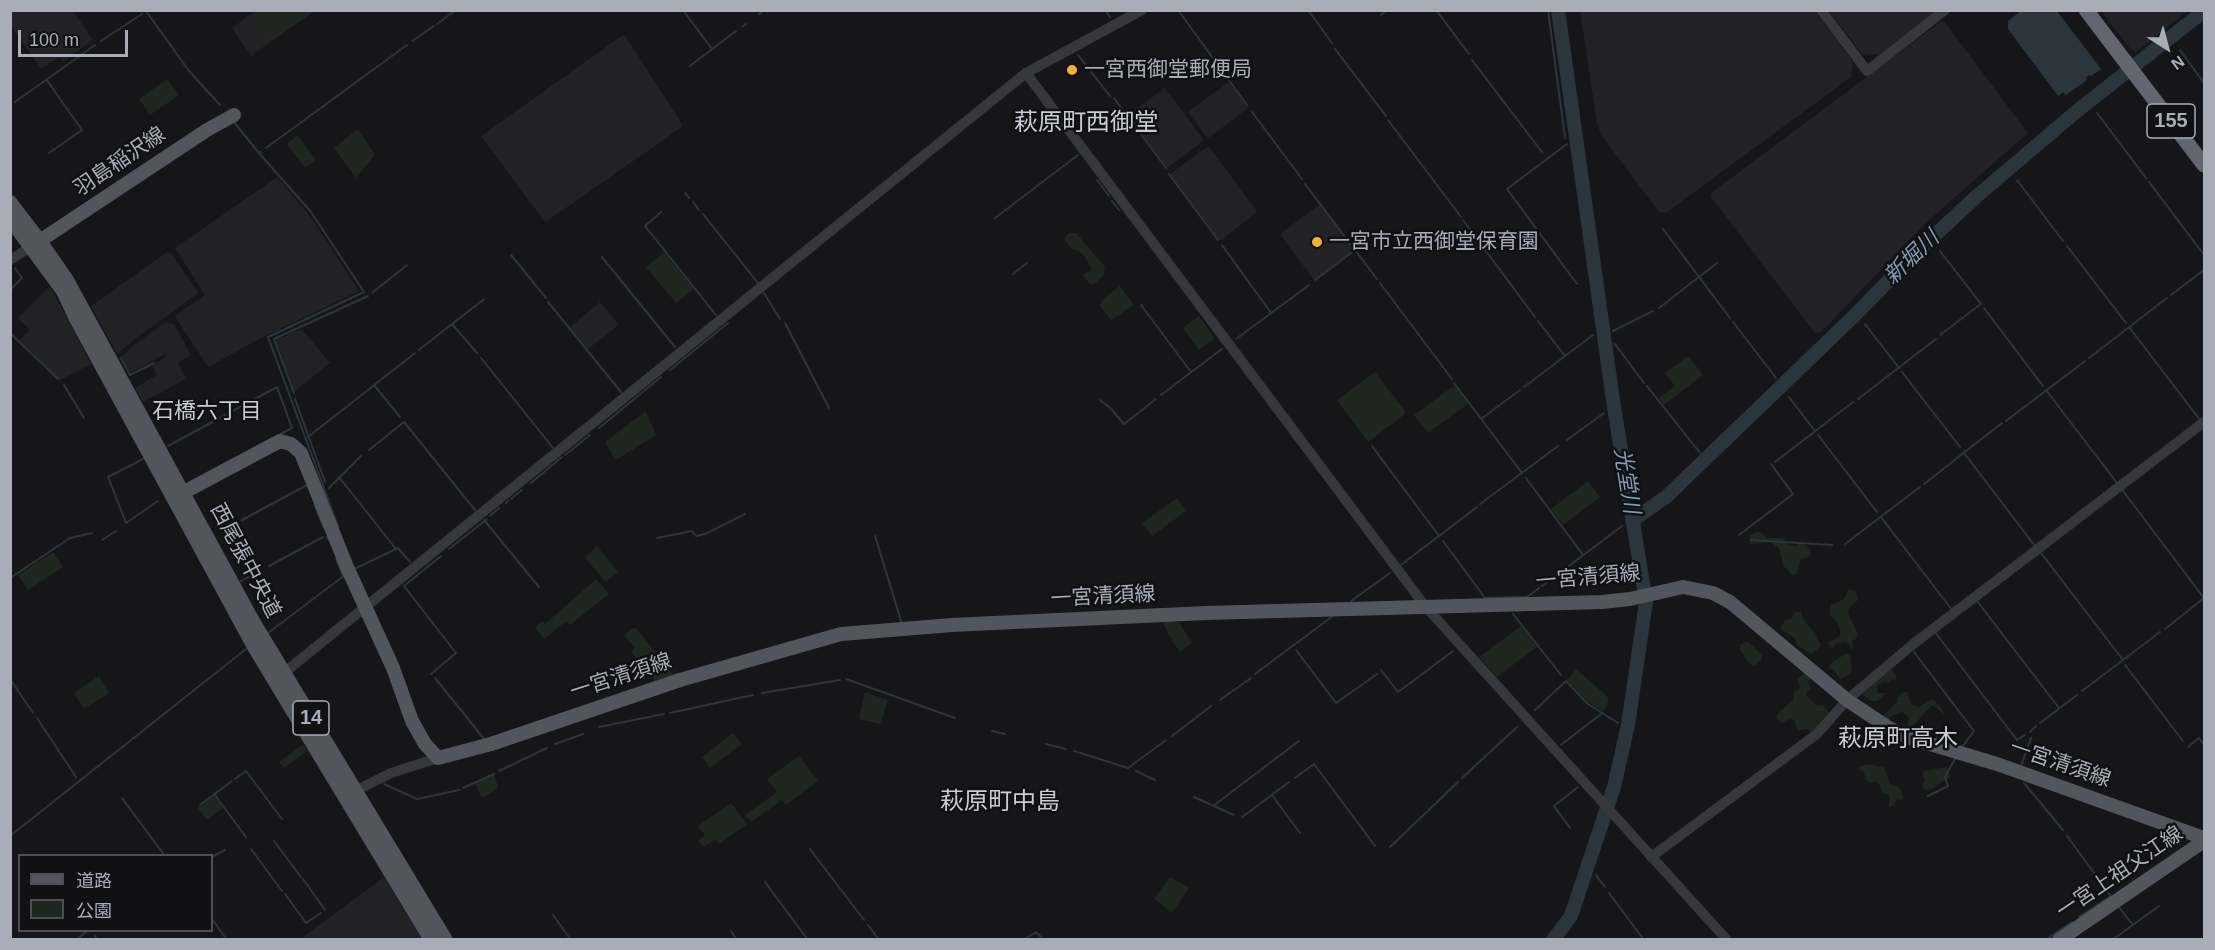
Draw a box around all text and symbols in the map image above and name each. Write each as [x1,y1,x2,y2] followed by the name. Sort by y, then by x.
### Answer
[21,18,130,56] scale bar
[2137,18,2197,78] north arrow
[29,30,79,50] text: 100 m
[2168,53,2188,73] text: N
[1084,57,1252,83] place label: 一宮西御堂郵便局
[1065,63,1079,77] marker: 一宮西御堂郵便局
[2147,104,2195,138] road number: 155
[1014,109,1158,137] district label: 萩原町西御堂
[69,122,171,202] street label: 羽島稲沢線
[1879,226,1945,290] water label: 新堀川
[1329,229,1539,255] place label: 一宮市立西御堂保育園
[1310,235,1324,249] marker: 一宮市立西御堂保育園
[152,399,262,425] district label: 石橋六丁目
[1608,446,1644,516] water label: 光堂川
[204,499,286,623] street label: 西尾張中央道
[1535,561,1641,595] street label: 一宮清須線
[1050,582,1156,612] street label: 一宮清須線
[567,649,675,705] street label: 一宮清須線
[293,701,329,735] road number: 14
[1838,725,1958,753] district label: 萩原町高木
[2006,735,2114,793] street label: 一宮清須線
[940,788,1060,816] district label: 萩原町中島
[2052,821,2188,925] street label: 一宮上祖父江線
[18,854,213,932] legend
[76,871,112,891] text: 道路
[76,901,112,921] text: 公園

